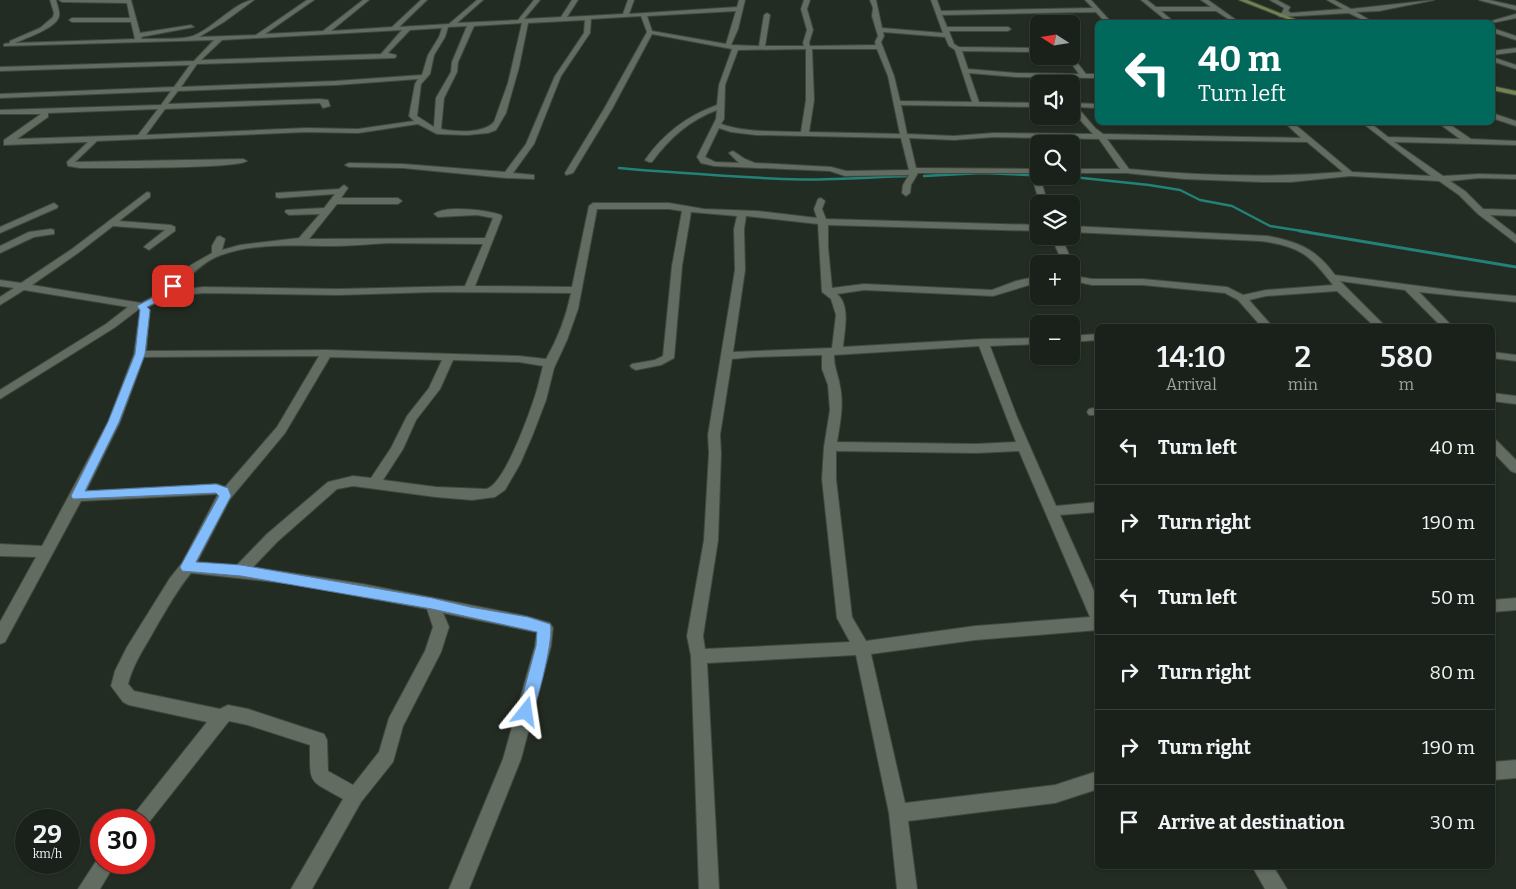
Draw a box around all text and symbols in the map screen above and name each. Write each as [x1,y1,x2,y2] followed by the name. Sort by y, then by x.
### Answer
[1030,15,1080,65] north arrow
[1030,15,1080,365] map controls
[1198,38,1281,80] text: 40 m
[1115,40,1180,105] icon: left
[1030,75,1080,125] button: sound
[1198,80,1286,107] text: Turn left
[1030,135,1080,185] button: search
[1030,195,1080,245] button: layers
[1030,255,1080,305] button: +
[152,265,194,307] pin
[159,272,187,300] icon: arrive
[1030,315,1080,365] button: −
[1157,339,1226,375] text: 14:10
[1295,339,1311,375] text: 2
[1380,339,1433,375] text: 580
[1166,375,1217,394] text: Arrival
[1288,375,1318,394] text: min
[1399,375,1414,394] text: m
[1115,433,1143,461] icon: left
[1158,436,1237,459] text: Turn left
[1430,436,1475,459] text: 40 m
[1115,508,1143,536] icon: right
[1158,511,1251,534] text: Turn right
[1422,511,1475,534] text: 190 m
[1115,583,1143,611] icon: left
[1158,586,1237,609] text: Turn left
[1431,586,1475,609] text: 50 m
[1115,658,1143,686] icon: right
[1158,661,1251,684] text: Turn right
[1429,661,1475,684] text: 80 m
[499,685,551,737] position arrow
[1115,733,1143,761] icon: right
[1158,736,1251,759] text: Turn right
[1422,736,1475,759] text: 190 m
[1115,808,1143,836] icon: arrive
[90,809,155,874] speed limit sign: 30
[1158,811,1345,834] text: Arrive at destination
[1430,811,1475,834] text: 30 m
[33,820,62,850] text: 29
[33,847,62,861] text: km/h

